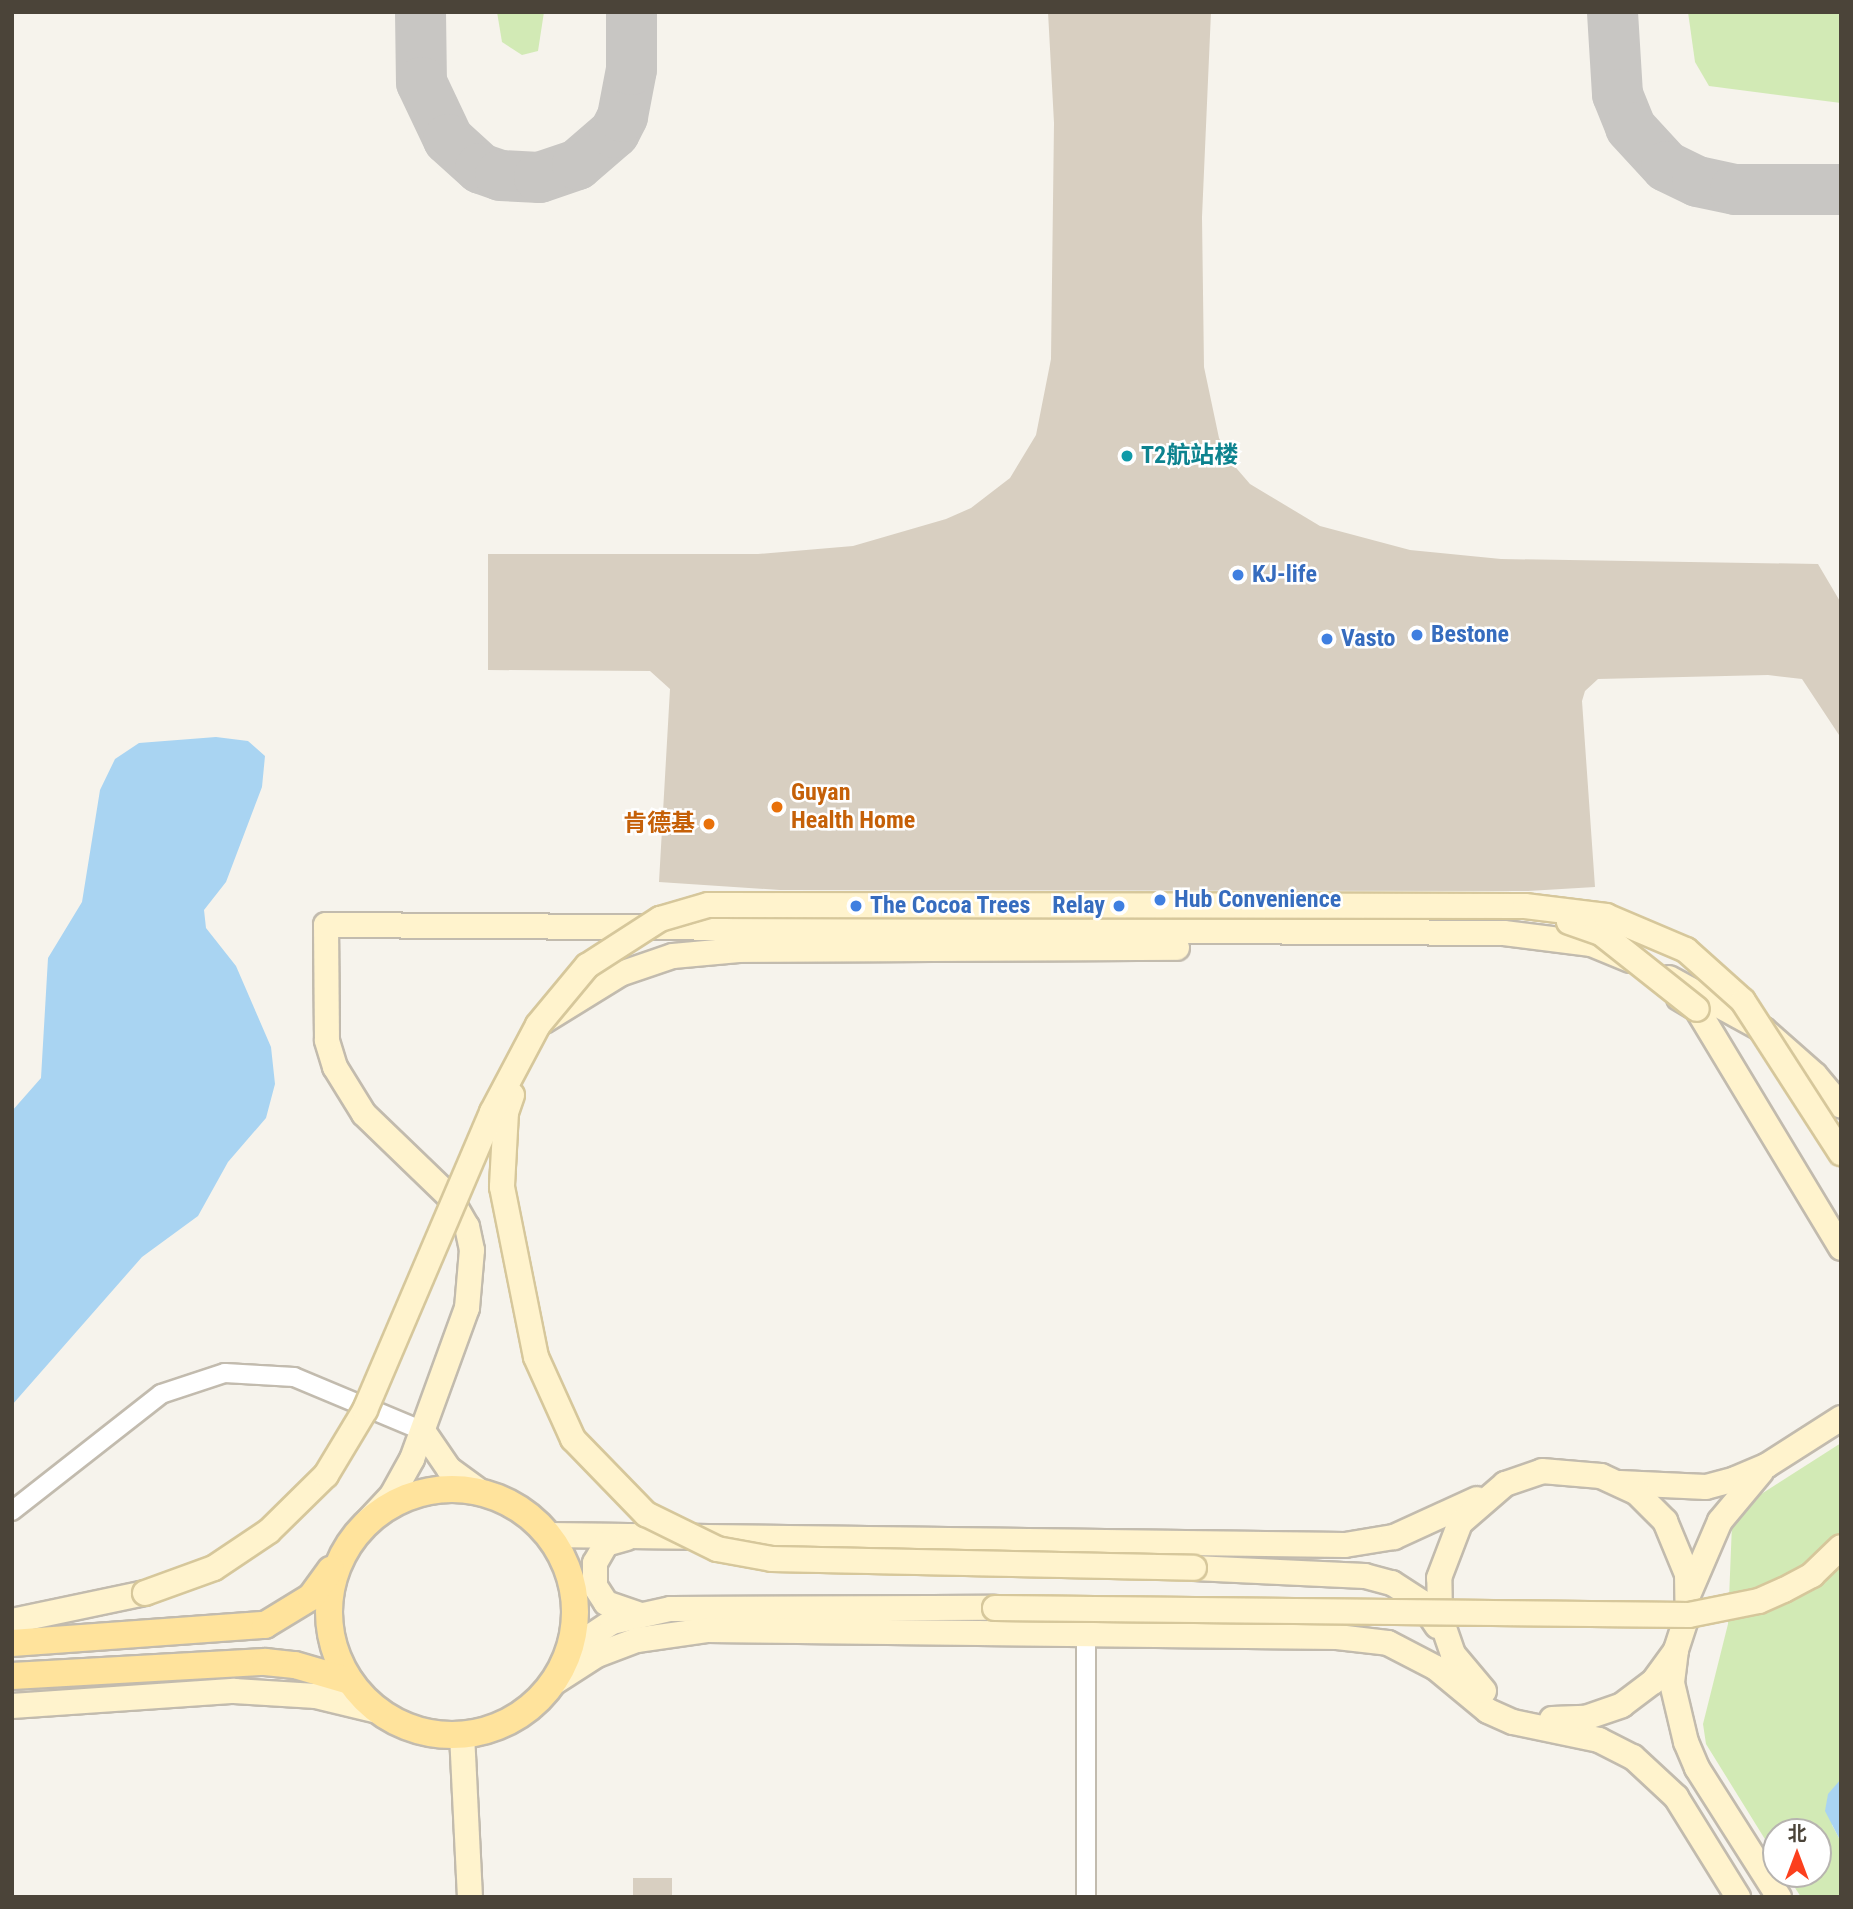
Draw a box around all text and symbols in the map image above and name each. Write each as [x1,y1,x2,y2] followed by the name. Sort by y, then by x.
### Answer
[1141,442,1238,470] place label: T2航站楼
[1119,448,1135,464] marker: T2航站楼
[1252,561,1317,589] place label: KJ-life
[1230,567,1246,583] marker: KJ-life
[1431,621,1509,649] place label: Bestone
[1341,625,1395,653] place label: Vasto
[1409,627,1425,643] marker: Bestone
[1319,631,1335,647] marker: Vasto
[791,779,915,835] place label: Guyan Health Home
[769,799,785,815] marker: Guyan Health Home
[623,810,695,838] place label: 肯德基
[701,816,717,832] marker: 肯德基
[1174,886,1341,914] place label: Hub Convenience
[870,892,1031,920] place label: The Cocoa Trees
[1052,892,1105,920] place label: Relay
[1152,892,1168,908] marker: Hub Convenience
[848,898,864,914] marker: The Cocoa Trees
[1111,898,1127,914] marker: Relay
[1762,1818,1832,1888] north arrow
[1787,1822,1807,1845] text: 北

